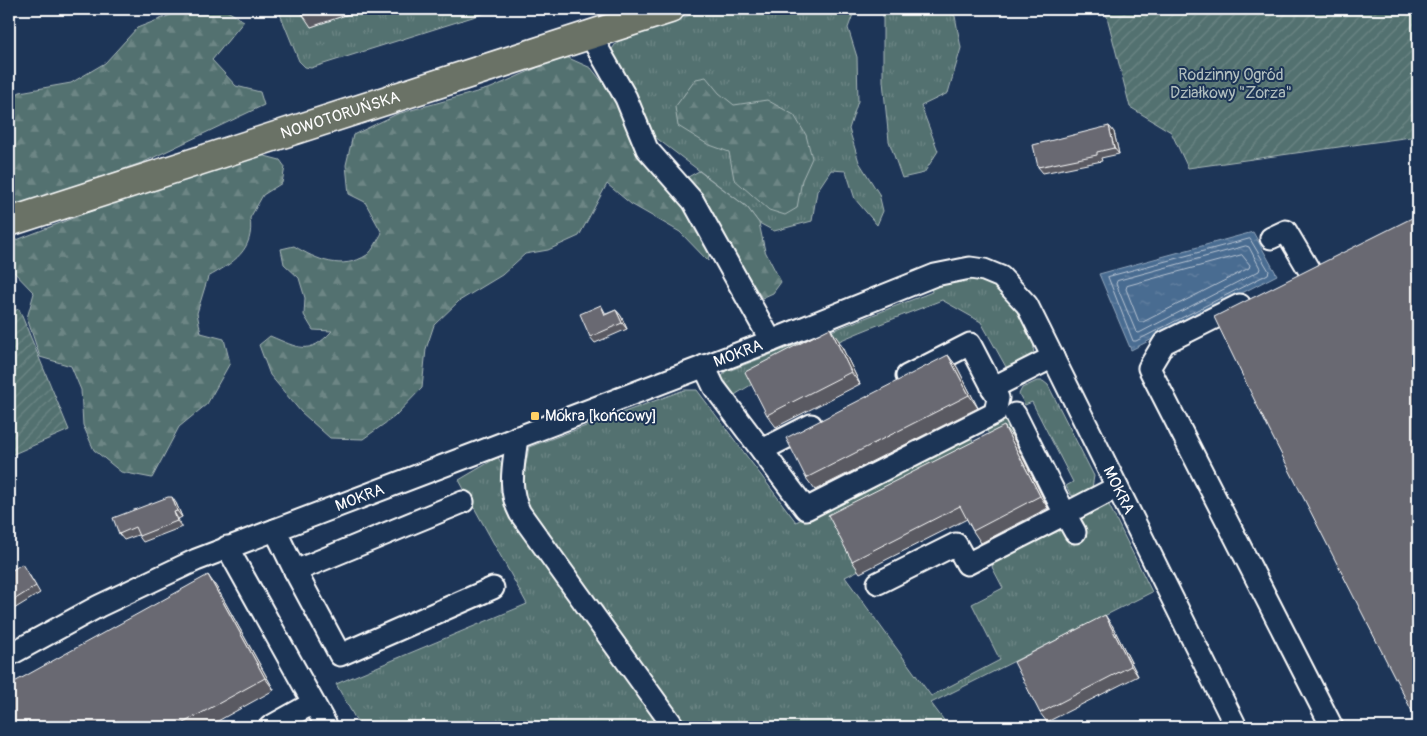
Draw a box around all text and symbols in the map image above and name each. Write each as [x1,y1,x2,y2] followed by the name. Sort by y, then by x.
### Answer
[1170,65,1292,103] park label: Rodzinny Ogród Działkowy "Zorza"
[278,87,402,144] street label: NOWOTORUŃSKA
[711,335,766,372] street label: MOKRA
[545,406,657,426] place label: Mokra [końcowy]
[529,410,541,422] marker: Mokra [końcowy]
[1098,463,1139,517] street label: MOKRA
[332,479,387,516] street label: MOKRA

